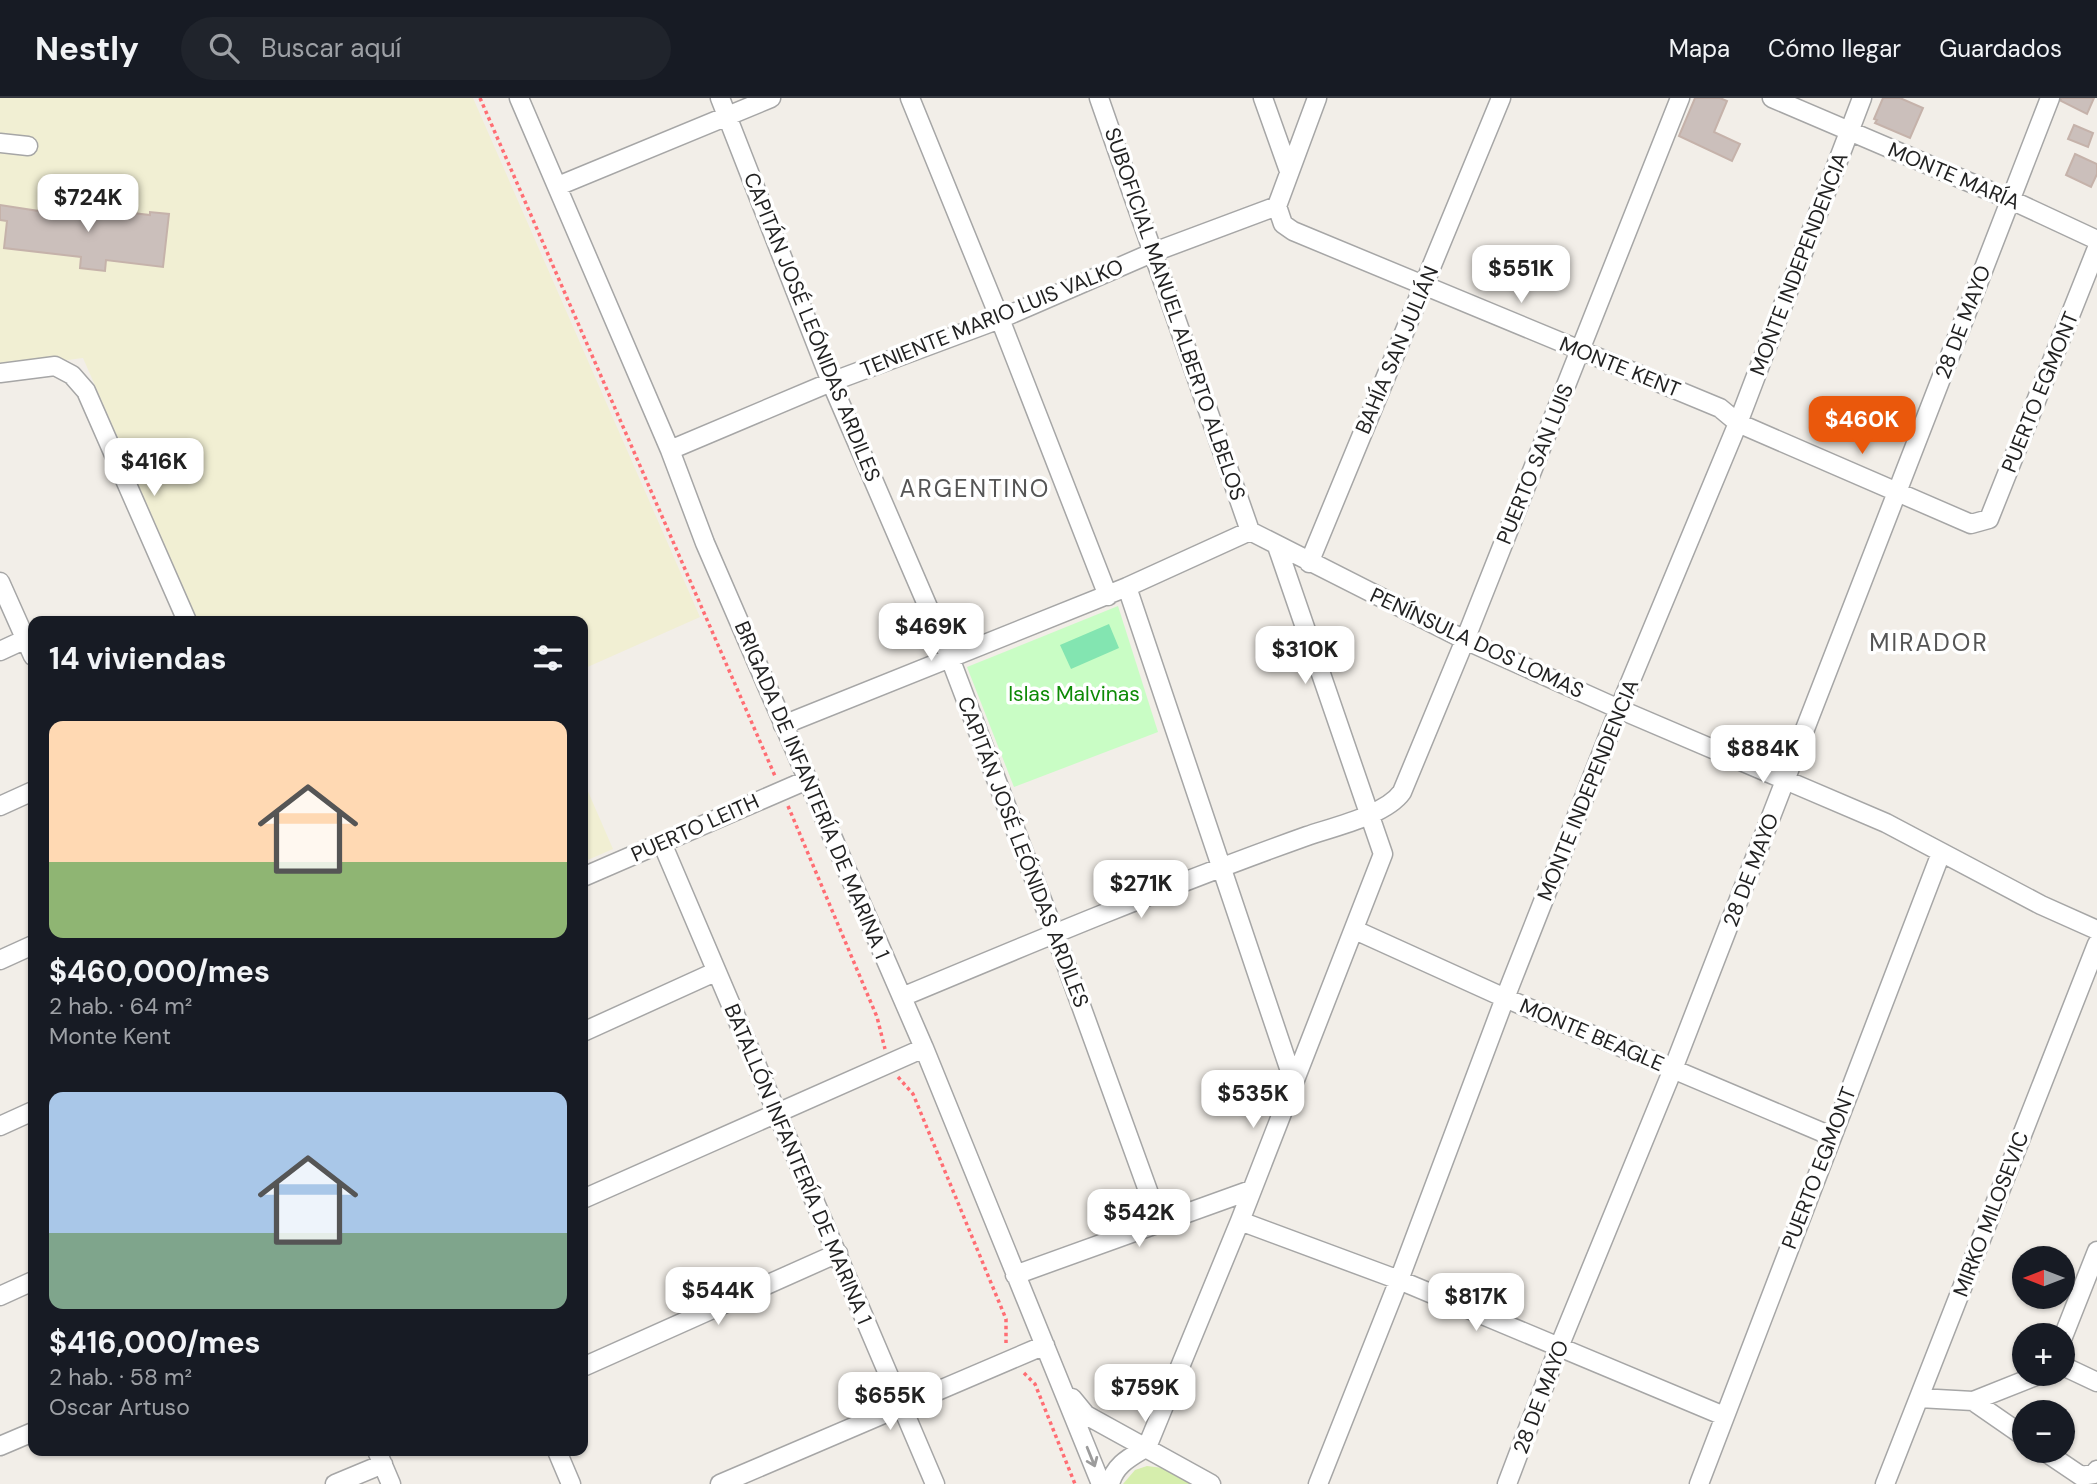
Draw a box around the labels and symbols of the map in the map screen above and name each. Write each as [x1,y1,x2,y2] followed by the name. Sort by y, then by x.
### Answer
[1098,124,1252,504] street label: SUBOFICIAL MANUEL ALBERTO ALBELOS
[1884,136,2024,216] street label: MONTE MARÍA
[1744,148,1854,380] street label: MONTE INDEPENDENCIA
[737,168,887,486] street label: CAPITÁN JOSÉ LEÓNIDAS ARDILES
[39,174,137,234] pin: $724K
[1472,246,1570,305] pin: $551K
[856,252,1128,384] street label: TENIENTE MARIO LUIS VALKO
[1929,261,1997,383] street label: 28 DE MAYO
[1349,262,1445,438] street label: BAHÍA SAN JULIÁN
[1995,307,2085,477] street label: PUERTO EGMONT
[1555,330,1685,404] street label: MONTE KENT
[1490,380,1580,548] street label: PUERTO SAN LUIS
[1813,396,1911,456] pin: $460K
[105,438,203,498] pin: $416K
[900,473,1050,504] district label: ARGENTINO
[1366,581,1588,705] street label: PENÍNSULA DOS LOMAS
[882,603,980,663] pin: $469K
[728,617,896,963] street label: BRIGADA DE INFANTERÍA DE MARINA 1
[1256,626,1354,686] pin: $310K
[1869,627,1989,658] district label: MIRADOR
[1531,675,1645,905] street label: MONTE INDEPENDENCIA
[1008,680,1140,708] park label: Islas Malvinas
[951,693,1095,1011] street label: CAPITÁN JOSÉ LEÓNIDAS ARDILES
[1714,726,1812,785] pin: $884K
[627,787,763,869] street label: PUERTO LEITH
[1717,809,1785,931] street label: 28 DE MAYO
[1092,860,1190,920] pin: $271K
[1516,992,1668,1078] street label: MONTE BEAGLE
[718,999,878,1329] street label: BATALLÓN INFANTERÍA DE MARINA 1
[1204,1070,1302,1130] pin: $535K
[1775,1083,1863,1253] street label: PUERTO EGMONT
[1947,1127,2035,1301] street label: MIRKO MILOSEVIC
[1090,1190,1188,1249] pin: $542K
[2012,1246,2076,1309] north arrow
[669,1268,767,1327] pin: $544K
[1427,1274,1525,1333] pin: $817K
[1507,1336,1575,1458] street label: 28 DE MAYO
[1096,1364,1194,1424] pin: $759K
[841,1372,939,1432] pin: $655K
[1085,1446,1098,1467] one-way arrow

